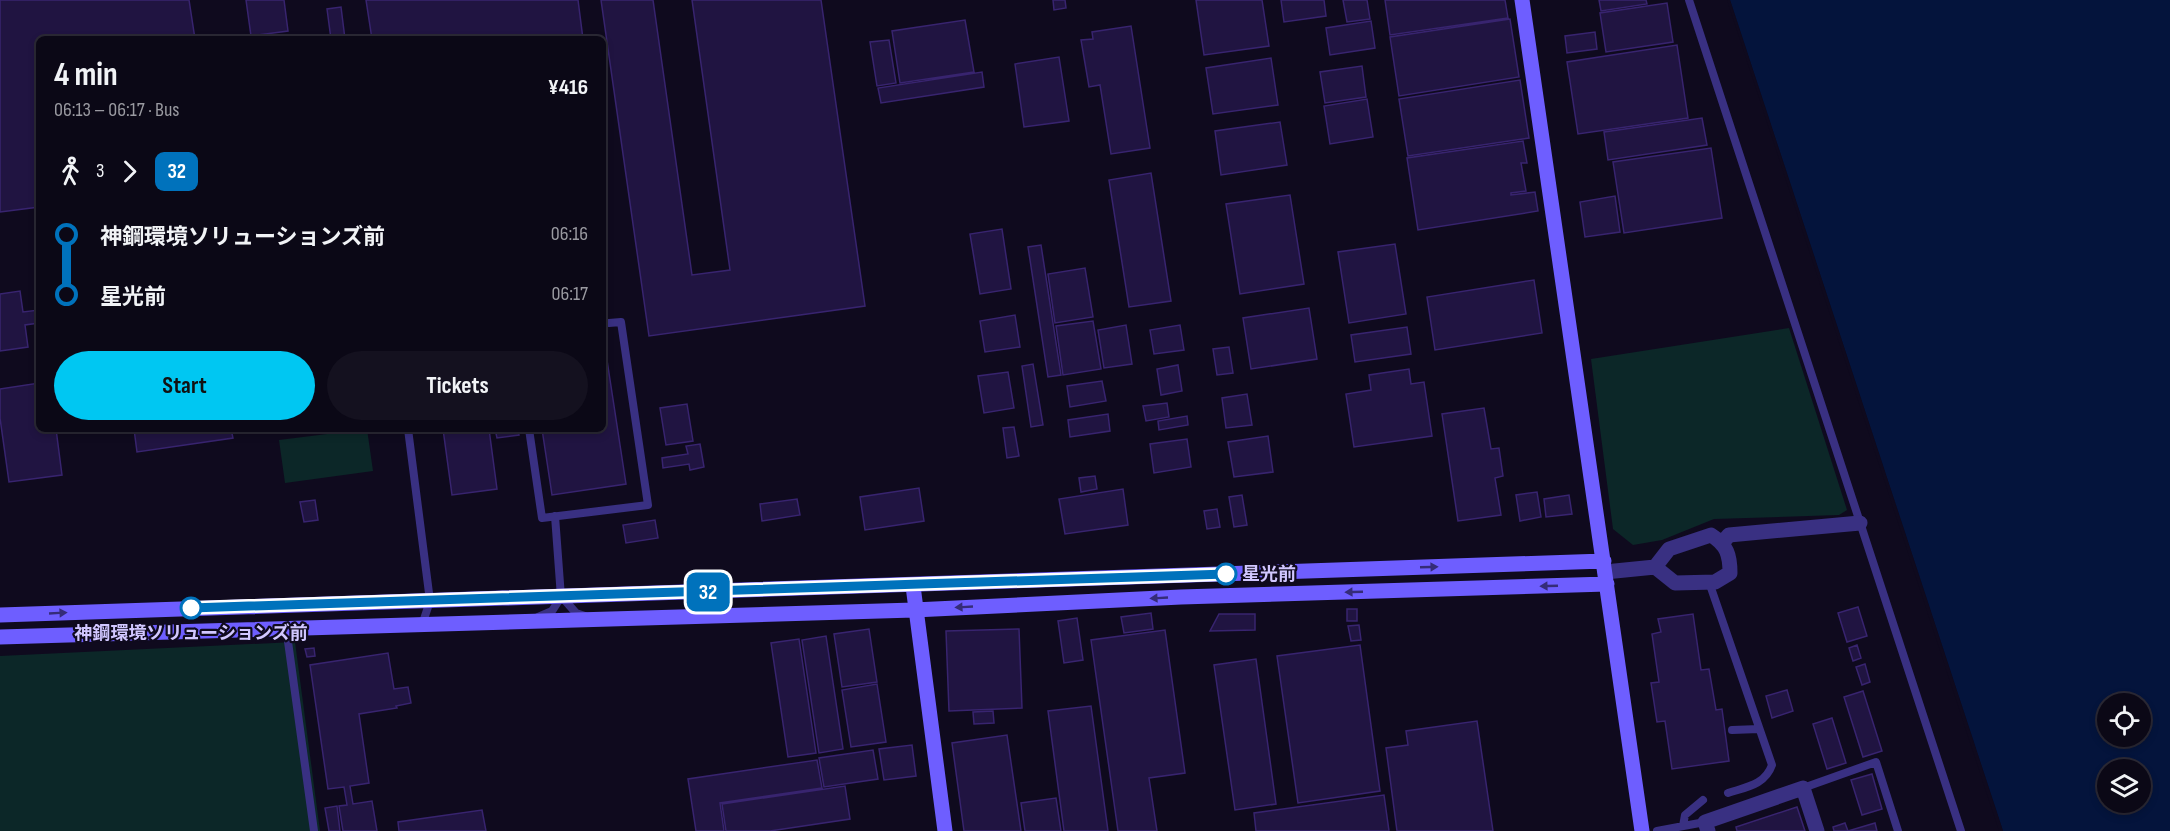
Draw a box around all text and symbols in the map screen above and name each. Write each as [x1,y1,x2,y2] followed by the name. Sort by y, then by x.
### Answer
[54,55,118,95] text: 4 min
[548,74,588,101] text: ¥416
[54,98,180,122] text: 06:13 – 06:17 · Bus
[54,155,87,188] icon: walk
[113,155,146,188] icon: forward
[96,159,104,183] text: 3
[167,159,186,184] text: 32
[551,222,588,246] text: 06:16
[100,224,385,251] text: 神鋼環境ソリューションズ前
[552,282,588,306] text: 06:17
[100,284,166,311] text: 星光前
[54,351,315,420] button: Start
[327,351,588,420] button: Tickets
[1419,562,1438,571] one-way arrow
[1215,563,1237,585] marker: 星光前
[1242,564,1296,585] place label: 星光前
[681,572,735,612] line badge: 32
[699,580,717,605] text: 32
[1539,581,1558,591] one-way arrow
[1344,587,1363,596] one-way arrow
[1149,593,1168,603] one-way arrow
[180,597,202,619] marker: 神鋼環境ソリューションズ前
[955,603,974,612] one-way arrow
[49,608,68,617] one-way arrow
[74,623,308,644] place label: 神鋼環境ソリューションズ前
[2097,693,2151,813] map controls
[2097,693,2151,747] button: locate
[2097,759,2151,813] button: layers

